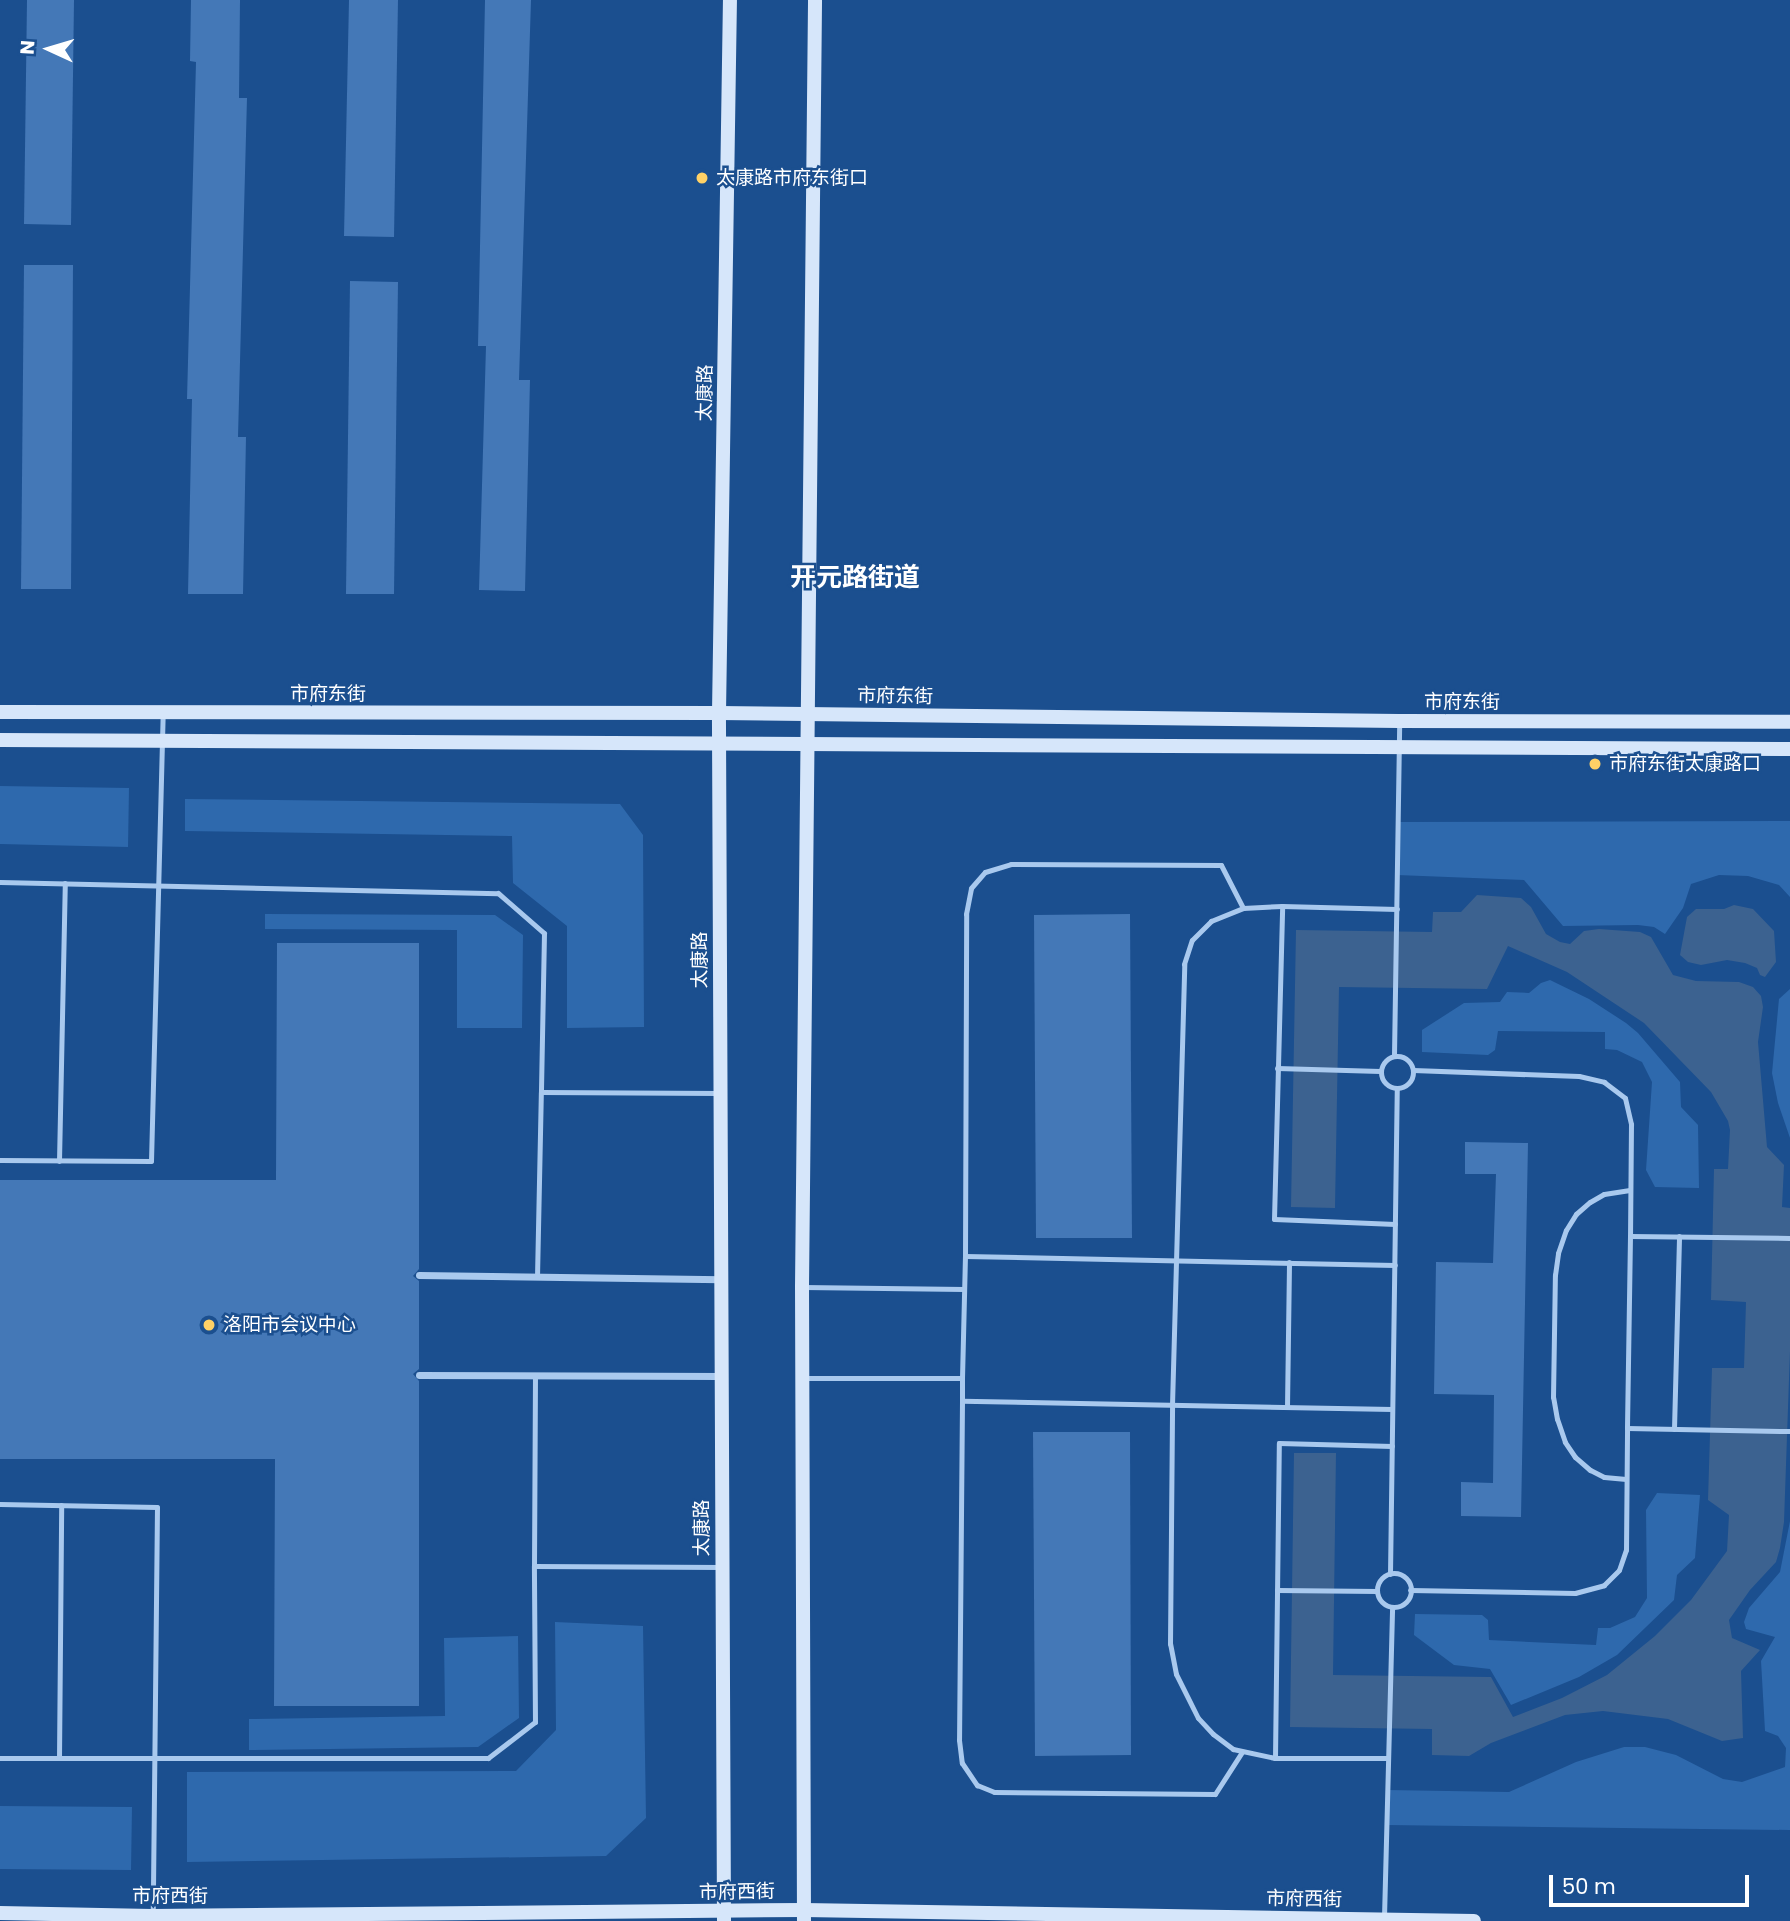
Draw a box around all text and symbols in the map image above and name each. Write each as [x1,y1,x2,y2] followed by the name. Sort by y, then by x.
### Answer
[14,14,84,84] north arrow
[14,39,42,56] text: N
[716,167,868,189] place label: 太康路市府东街口
[694,170,710,186] marker: 太康路市府东街口
[693,364,717,422] street label: 太康路
[790,562,920,594] district label: 开元路街道
[290,683,366,705] street label: 市府东街
[857,684,933,708] street label: 市府东街
[1424,691,1500,713] street label: 市府东街
[1609,753,1761,775] place label: 市府东街太康路口
[1587,756,1603,772] marker: 市府东街太康路口
[689,932,711,988] street label: 太康路
[223,1314,356,1336] place label: 洛阳市会议中心
[201,1317,217,1333] marker: 洛阳市会议中心
[691,1500,713,1556] street label: 太康路
[1552,1862,1752,1906] scale bar
[1562,1872,1616,1901] text: 50 m
[699,1880,775,1904] street label: 市府西街
[132,1885,208,1907] street label: 市府西街
[1266,1887,1342,1911] street label: 市府西街

